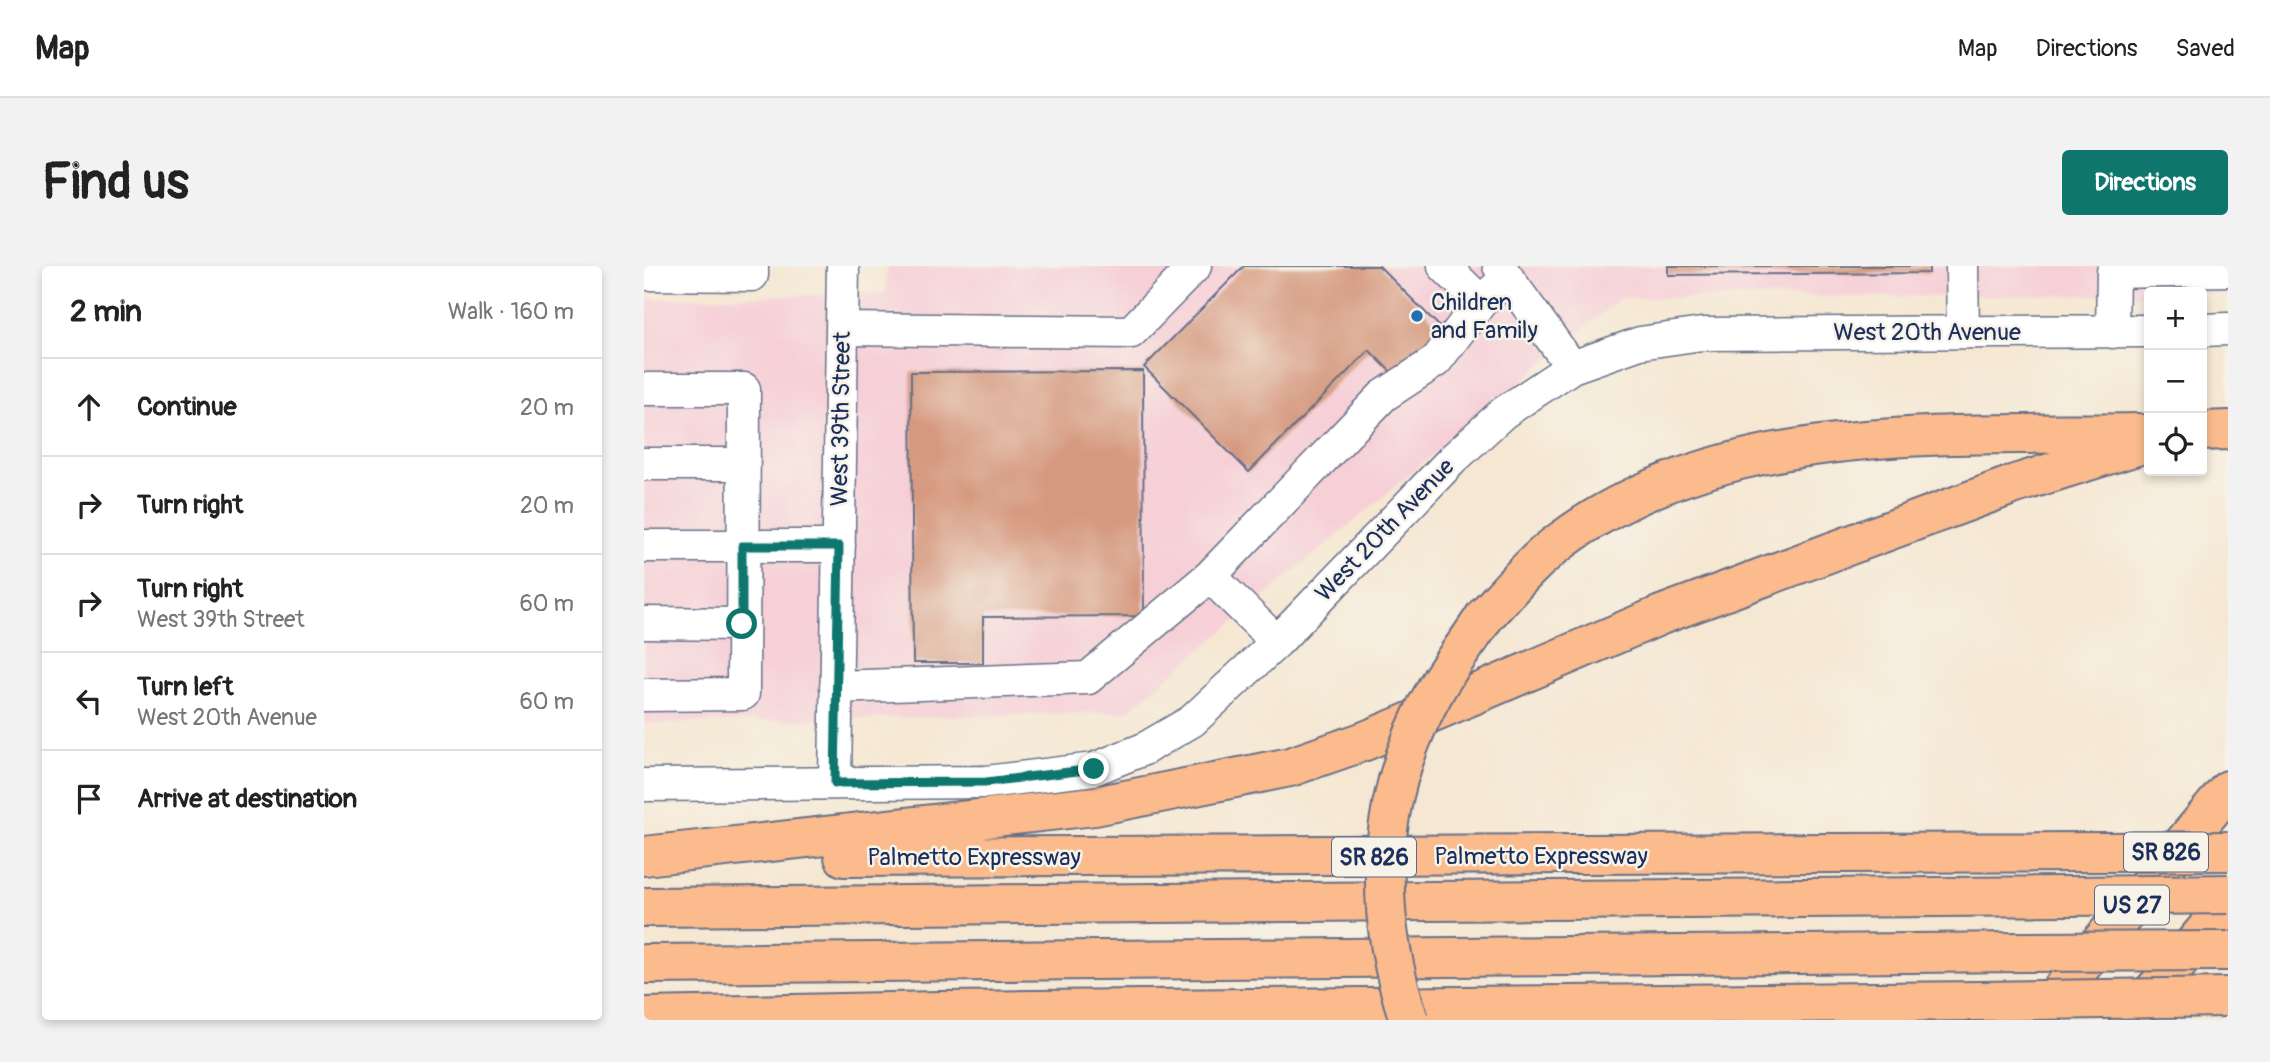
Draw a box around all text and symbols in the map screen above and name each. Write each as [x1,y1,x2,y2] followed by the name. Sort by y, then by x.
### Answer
[35,28,90,69] text: Map
[1958,34,1998,63] text: Map
[2036,34,2137,63] text: Directions
[2175,34,2235,63] text: Saved
[2062,150,2228,215] button: Directions
[42,152,189,213] text: Find us
[2144,287,2207,476] map controls
[2144,287,2207,350] button: +
[1431,288,1538,345] place label: Children and Family
[70,293,142,330] text: 2 min
[448,297,574,326] text: Walk · 160 m
[1409,308,1425,324] marker: Children and Family
[1833,318,2021,347] street label: West 20th Avenue
[825,331,857,507] street label: West 39th Street
[2144,350,2207,413] button: −
[70,388,108,426] icon: ahead
[137,391,237,423] text: Continue
[520,393,574,422] text: 20 m
[2144,413,2207,476] button: locate
[1309,452,1461,608] street label: West 20th Avenue
[70,486,108,524] icon: right
[137,489,243,521] text: Turn right
[520,491,574,520] text: 20 m
[137,573,243,605] text: Turn right
[70,584,108,622] icon: right
[519,589,574,618] text: 60 m
[137,605,305,634] text: West 39th Street
[726,608,757,639] route start
[137,671,233,703] text: Turn left
[70,682,108,720] icon: left
[519,687,574,716] text: 60 m
[137,703,317,732] text: West 20th Avenue
[1078,753,1109,784] route end
[70,780,108,818] icon: arrive
[137,783,357,815] text: Arrive at destination
[2124,832,2208,872] road number: SR 826
[1332,838,1416,876] road number: SR 826
[1434,842,1648,871] street label: Palmetto Expressway
[867,843,1081,872] street label: Palmetto Expressway
[2095,886,2169,925] road number: US 27

